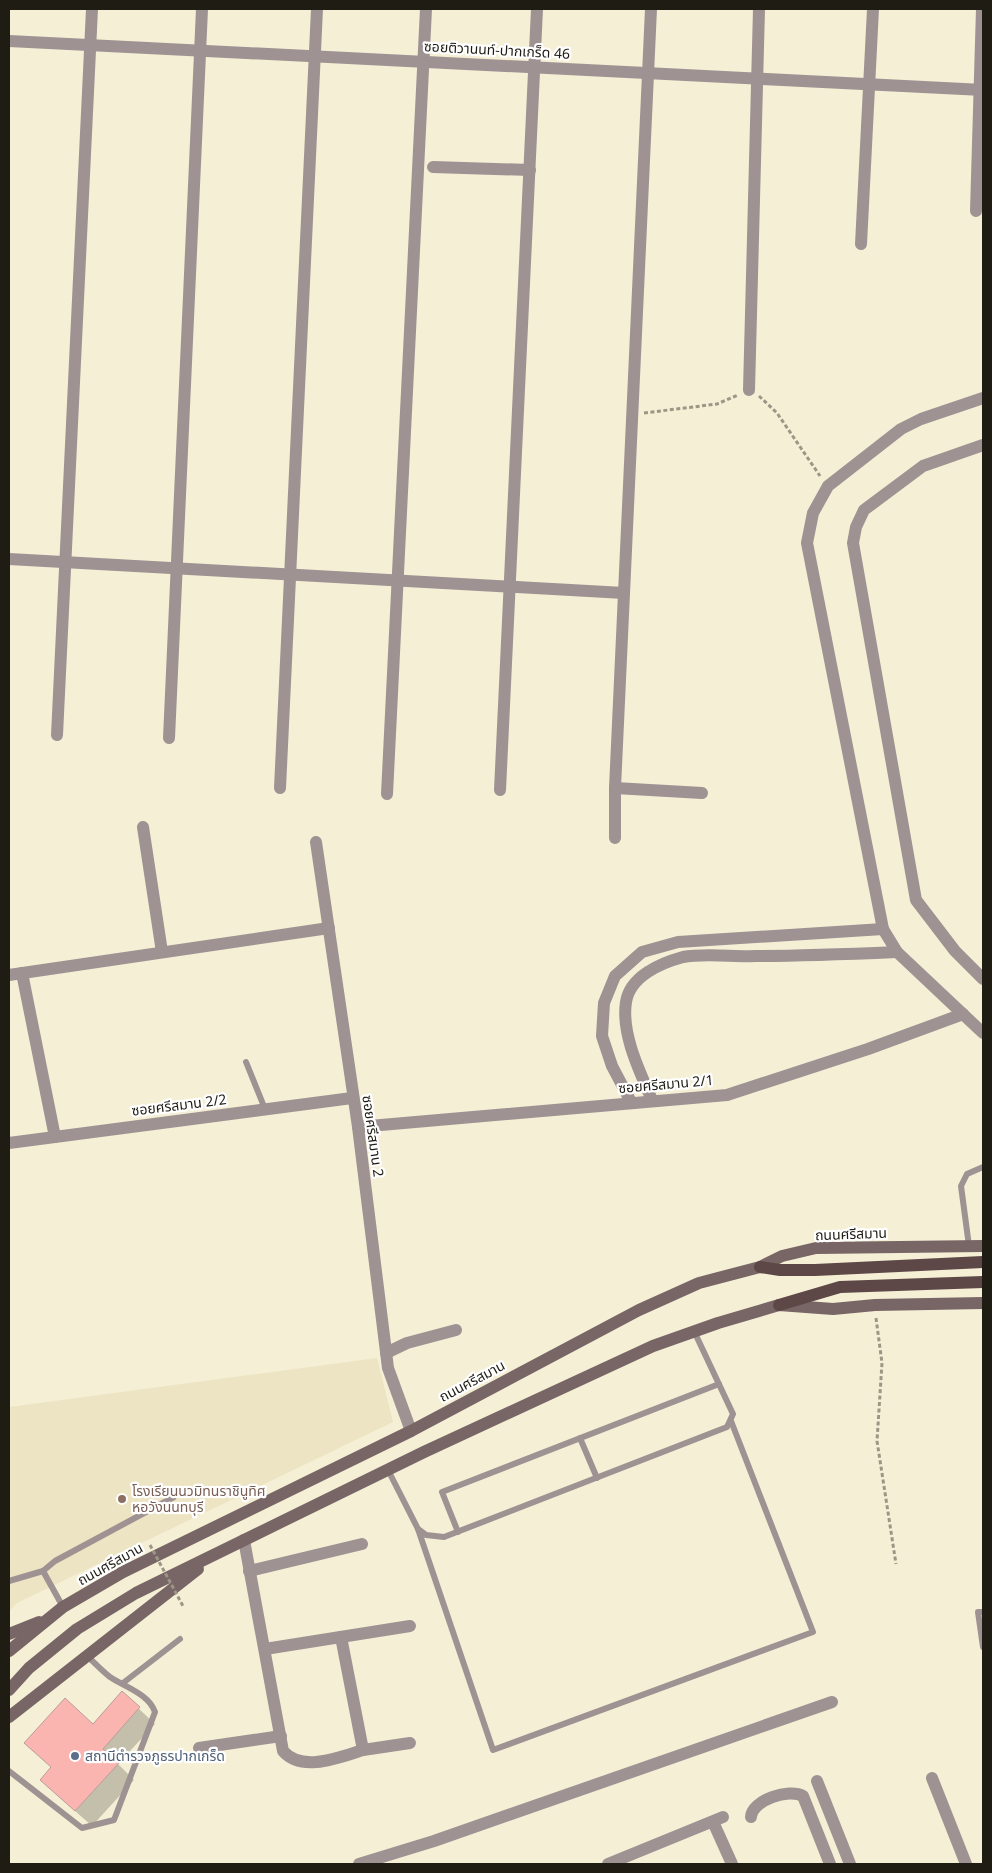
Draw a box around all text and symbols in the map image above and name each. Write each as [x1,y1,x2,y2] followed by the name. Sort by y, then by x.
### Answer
[424,36,570,63] street label: ซอยติวานนท์-ปากเกร็ด 46
[618,1070,714,1097] street label: ซอยศรีสมาน 2/1
[130,1089,227,1120] street label: ซอยศรีสมาน 2/2
[358,1094,389,1178] street label: ซอยศรีสมาน 2
[815,1223,887,1244] street label: ถนนศรีสมาน
[435,1355,508,1406] street label: ถนนศรีสมาน
[132,1481,266,1516] place label: โรงเรียนนวมิทนราชินูทิศ หอวังนนทบุรี
[116,1493,128,1505] marker: โรงเรียนนวมิทนราชินูทิศ หอวังนนทบุรี
[74,1538,146,1589] street label: ถนนศรีสมาน
[85,1746,225,1765] place label: สถานีตำรวจภูธรปากเกร็ด
[69,1750,81,1762] marker: สถานีตำรวจภูธรปากเกร็ด

